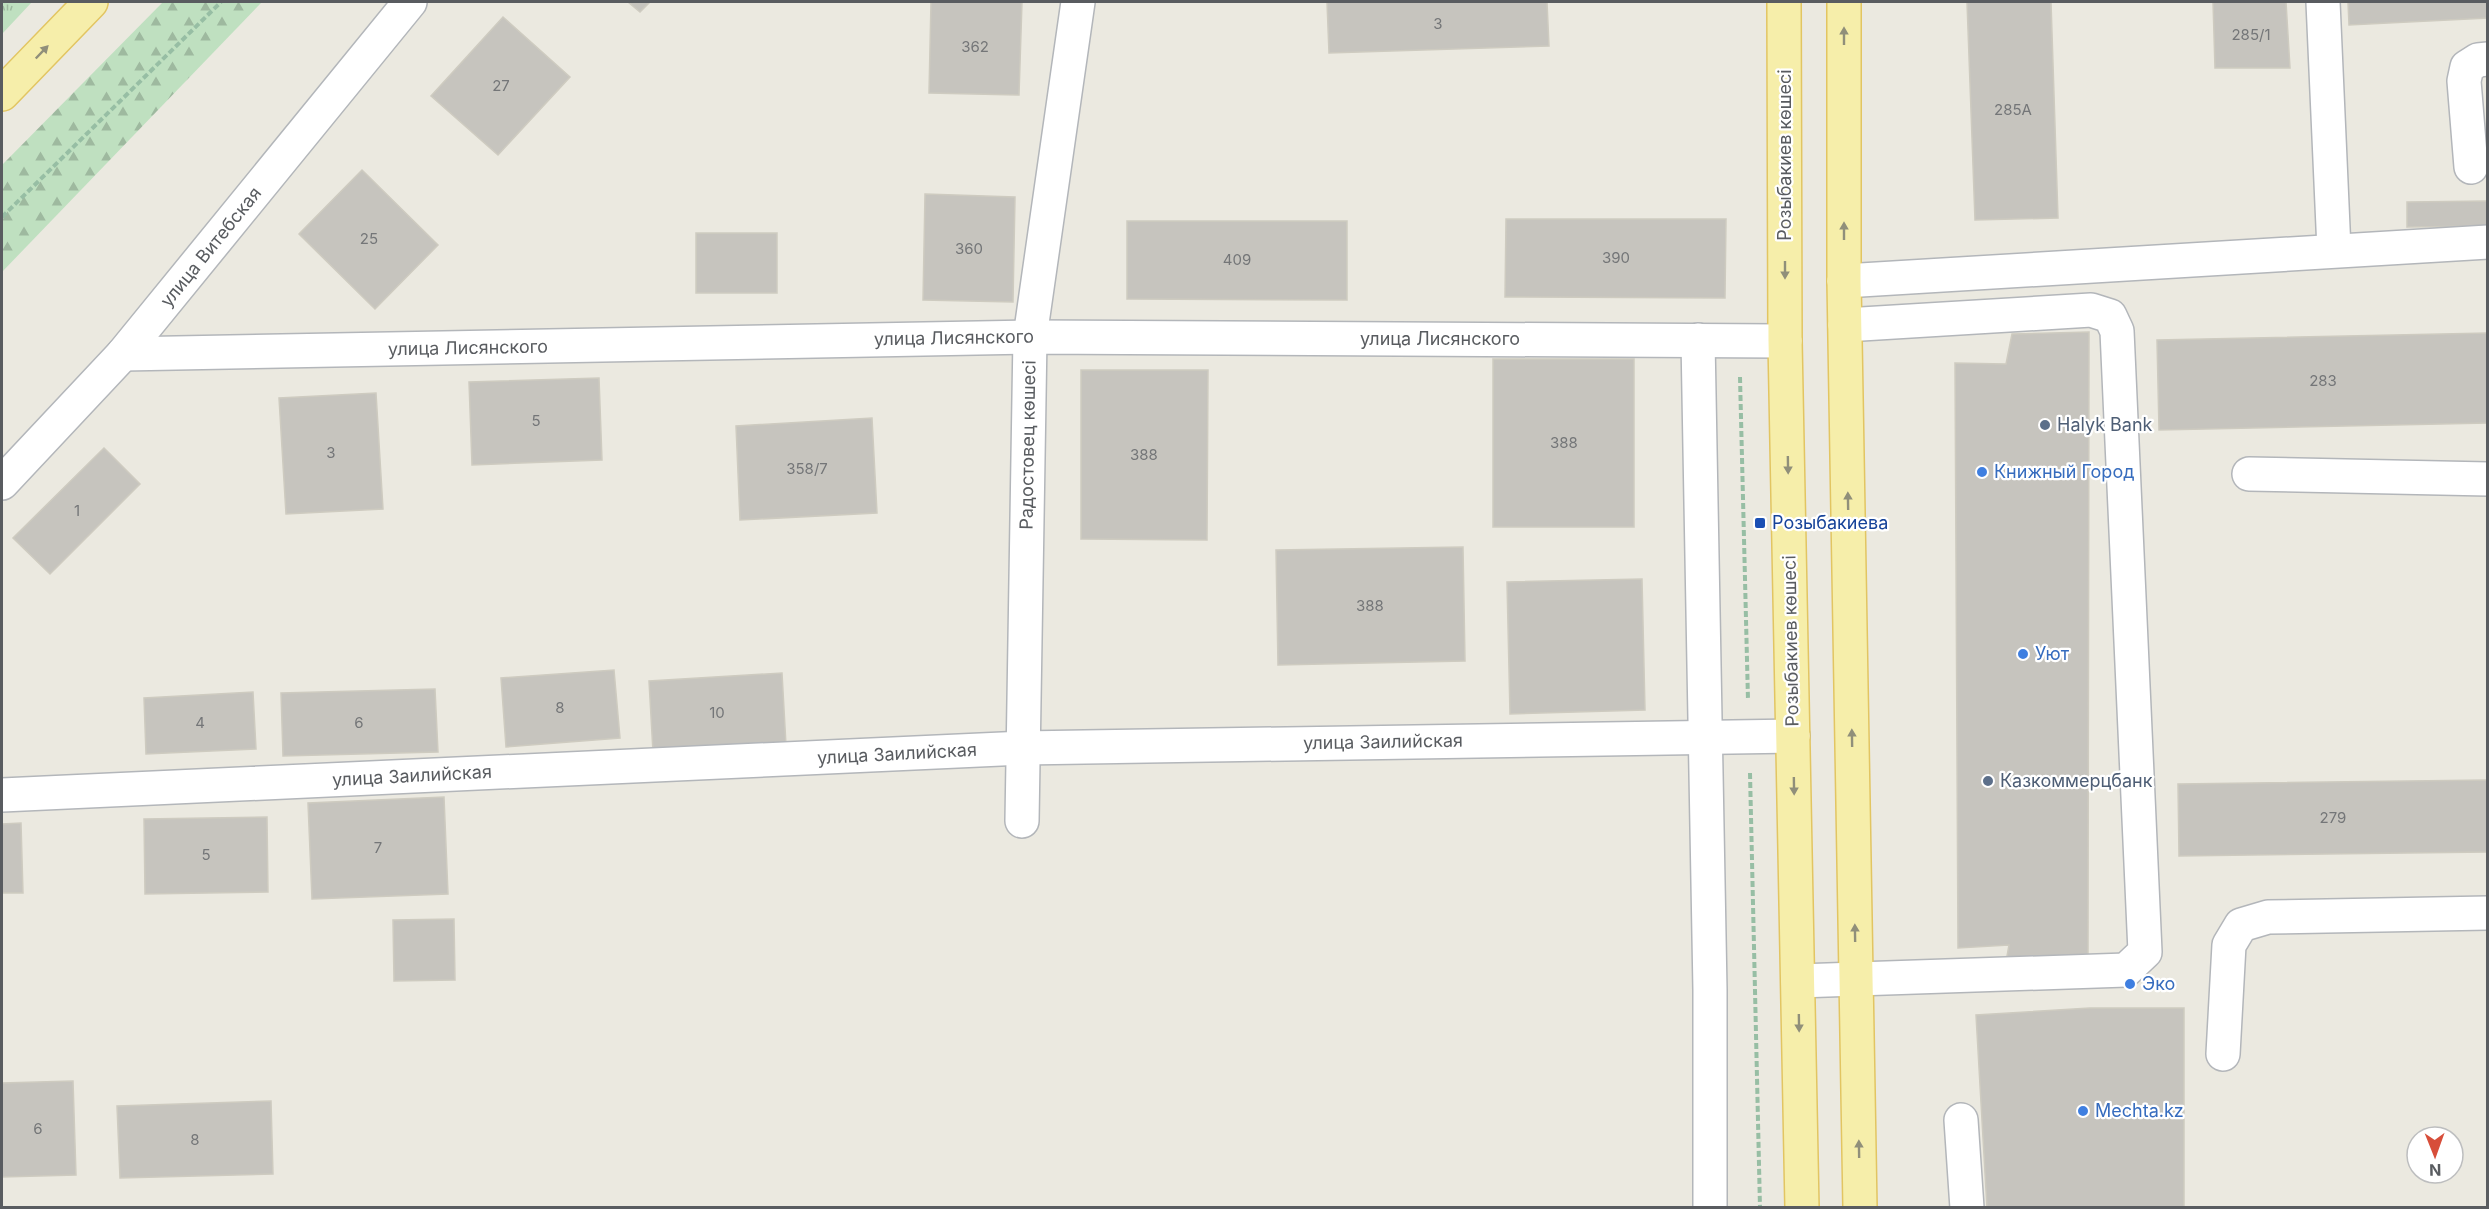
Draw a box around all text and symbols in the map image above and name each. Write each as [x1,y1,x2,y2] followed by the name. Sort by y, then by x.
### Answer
[1433,14,1443,33] house number: 3
[2231,25,2271,44] house number: 285/1
[1839,26,1849,45] one-way arrow
[961,37,989,56] house number: 362
[35,45,49,59] one-way arrow
[1774,69,1795,241] street label: Розыбакиев көшесі
[492,76,510,95] house number: 27
[1994,100,2032,119] house number: 285А
[156,183,265,311] street label: улица Витебская
[1839,221,1849,240] one-way arrow
[360,229,378,248] house number: 25
[955,239,983,258] house number: 360
[1602,248,1630,267] house number: 390
[1223,250,1251,269] house number: 409
[1780,260,1790,279] one-way arrow
[874,326,1034,349] street label: улица Лисянского
[1360,328,1520,349] street label: улица Лисянского
[388,336,548,359] street label: улица Лисянского
[1016,360,1039,530] street label: Радостовец көшесі
[2309,371,2337,390] house number: 283
[531,411,541,430] house number: 5
[2057,414,2153,435] place label: Halyk Bank
[2038,418,2052,432] marker: Halyk Bank
[1550,433,1578,452] house number: 388
[326,443,336,462] house number: 3
[1130,445,1158,464] house number: 388
[1783,455,1793,474] one-way arrow
[786,459,828,478] house number: 358/7
[1994,461,2134,482] place label: Книжный Город
[1975,465,1989,479] marker: Книжный Город
[1843,492,1853,511] one-way arrow
[74,501,80,520] house number: 1
[1772,512,1888,533] place label: Розыбакиева
[1753,516,1767,530] marker: Розыбакиева
[1779,555,1802,727] street label: Розыбакиев көшесі
[1356,596,1384,615] house number: 388
[2035,643,2070,664] place label: Уют
[2016,647,2030,661] marker: Уют
[555,698,565,717] house number: 8
[709,703,725,722] house number: 10
[195,713,205,732] house number: 4
[354,713,364,732] house number: 6
[1847,729,1856,748] one-way arrow
[1303,730,1463,753] street label: улица Заилийская
[817,739,977,768] street label: улица Заилийская
[332,761,492,790] street label: улица Заилийская
[2000,770,2153,791] place label: Казкоммерцбанк
[1981,774,1995,788] marker: Казкоммерцбанк
[1789,776,1799,795] one-way arrow
[2320,808,2346,827] house number: 279
[374,838,382,857] house number: 7
[201,845,211,864] house number: 5
[1850,924,1860,943] one-way arrow
[2142,973,2175,994] place label: Эко
[2123,977,2137,991] marker: Эко
[1794,1013,1804,1032] one-way arrow
[2095,1100,2184,1121] place label: Mechta.kz
[2076,1104,2090,1118] marker: Mechta.kz
[33,1119,43,1138] house number: 6
[2405,1125,2465,1185] north arrow
[190,1130,200,1149] house number: 8
[1854,1140,1863,1159] one-way arrow
[2429,1160,2442,1180] text: N

